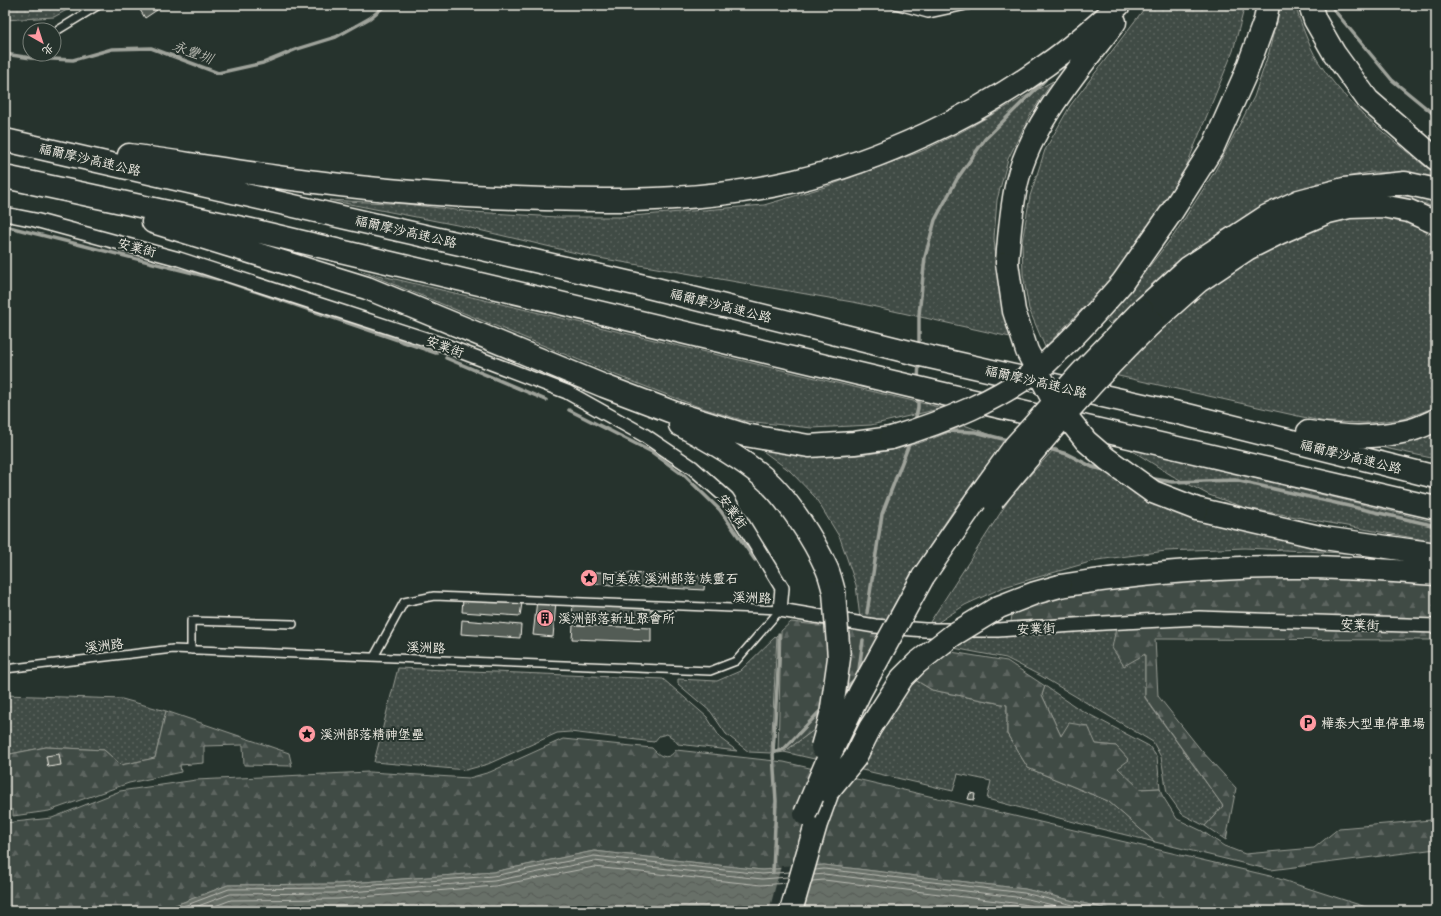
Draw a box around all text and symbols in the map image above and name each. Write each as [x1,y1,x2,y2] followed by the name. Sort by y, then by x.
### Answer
[22,22,62,62] north arrow
[169,36,218,71] water label: 永豐圳
[38,39,57,59] text: 北
[37,140,142,181] street label: 福爾摩沙高速公路
[353,212,458,253] street label: 福爾摩沙高速公路
[115,234,158,263] street label: 安業街
[668,285,773,328] street label: 福爾摩沙高速公路
[423,332,466,363] street label: 安業街
[983,362,1088,403] street label: 福爾摩沙高速公路
[1298,436,1403,479] street label: 福爾摩沙高速公路
[713,491,751,533] street label: 安業街
[579,568,599,588] place icon: 阿美族 溪洲部落 族靈石
[602,570,739,589] place label: 阿美族 溪洲部落 族靈石
[732,588,772,609] street label: 溪洲路
[535,608,555,628] building icon: 溪洲部落新址聚會所
[558,610,675,629] place label: 溪洲部落新址聚會所
[1340,615,1380,636] street label: 安業街
[1016,619,1056,640] street label: 安業街
[84,635,125,658] street label: 溪洲路
[406,638,446,659] street label: 溪洲路
[1298,713,1318,733] parking icon: 樺泰大型車停車場
[1321,715,1425,734] place label: 樺泰大型車停車場
[297,724,317,744] place icon: 溪洲部落精神堡壘
[320,726,424,745] place label: 溪洲部落精神堡壘

